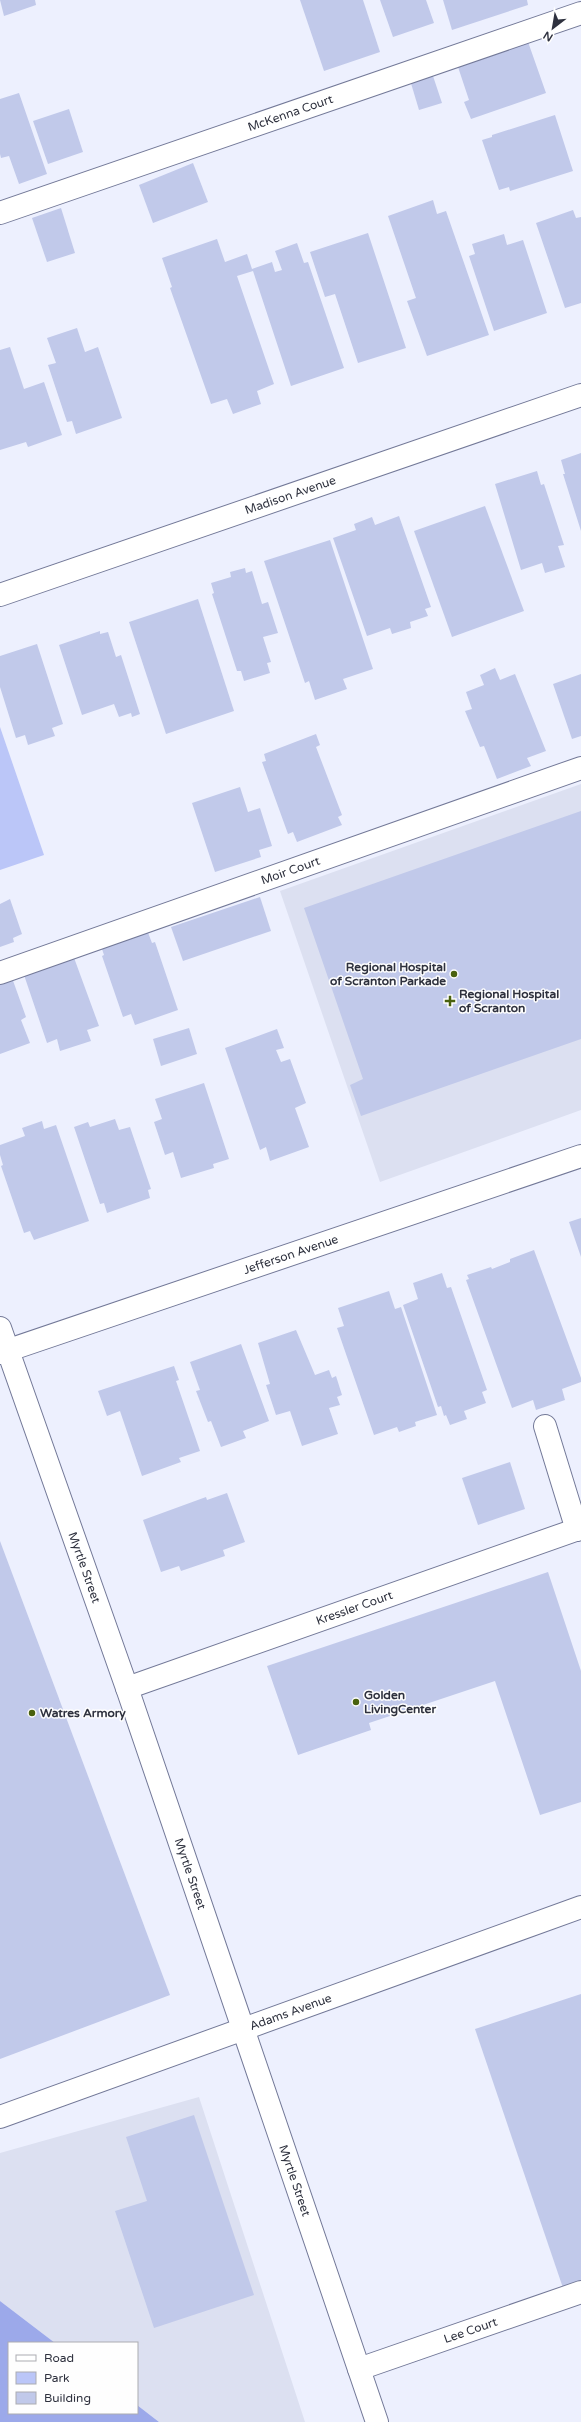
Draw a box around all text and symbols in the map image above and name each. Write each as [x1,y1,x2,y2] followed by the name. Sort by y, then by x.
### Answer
[533,8,573,48] north arrow
[541,28,555,44] text: N
[246,92,335,134] street label: McKenna Court
[243,473,338,517] street label: Madison Avenue
[259,854,322,887] street label: Moir Court
[330,960,446,988] place label: Regional Hospital of Scranton Parkade
[449,969,459,979] marker: Regional Hospital of Scranton Parkade
[459,987,559,1015] place label: Regional Hospital of Scranton
[444,995,456,1007] marker: Regional Hospital of Scranton
[242,1232,340,1277] street label: Jefferson Avenue
[66,1530,104,1605] street label: Myrtle Street
[314,1588,395,1628] street label: Kressler Court
[364,1688,436,1717] place label: Golden LivingCenter
[351,1697,361,1707] marker: Golden LivingCenter
[40,1706,126,1721] place label: Watres Armory
[27,1708,37,1718] marker: Watres Armory
[172,1836,209,1912] street label: Myrtle Street
[248,1991,334,2033] street label: Adams Avenue
[276,2143,313,2218] street label: Myrtle Street
[442,2314,499,2346] street label: Lee Court
[8,2342,138,2414] legend
[44,2351,74,2365] text: Road
[44,2371,70,2385] text: Park
[44,2391,91,2405] text: Building

